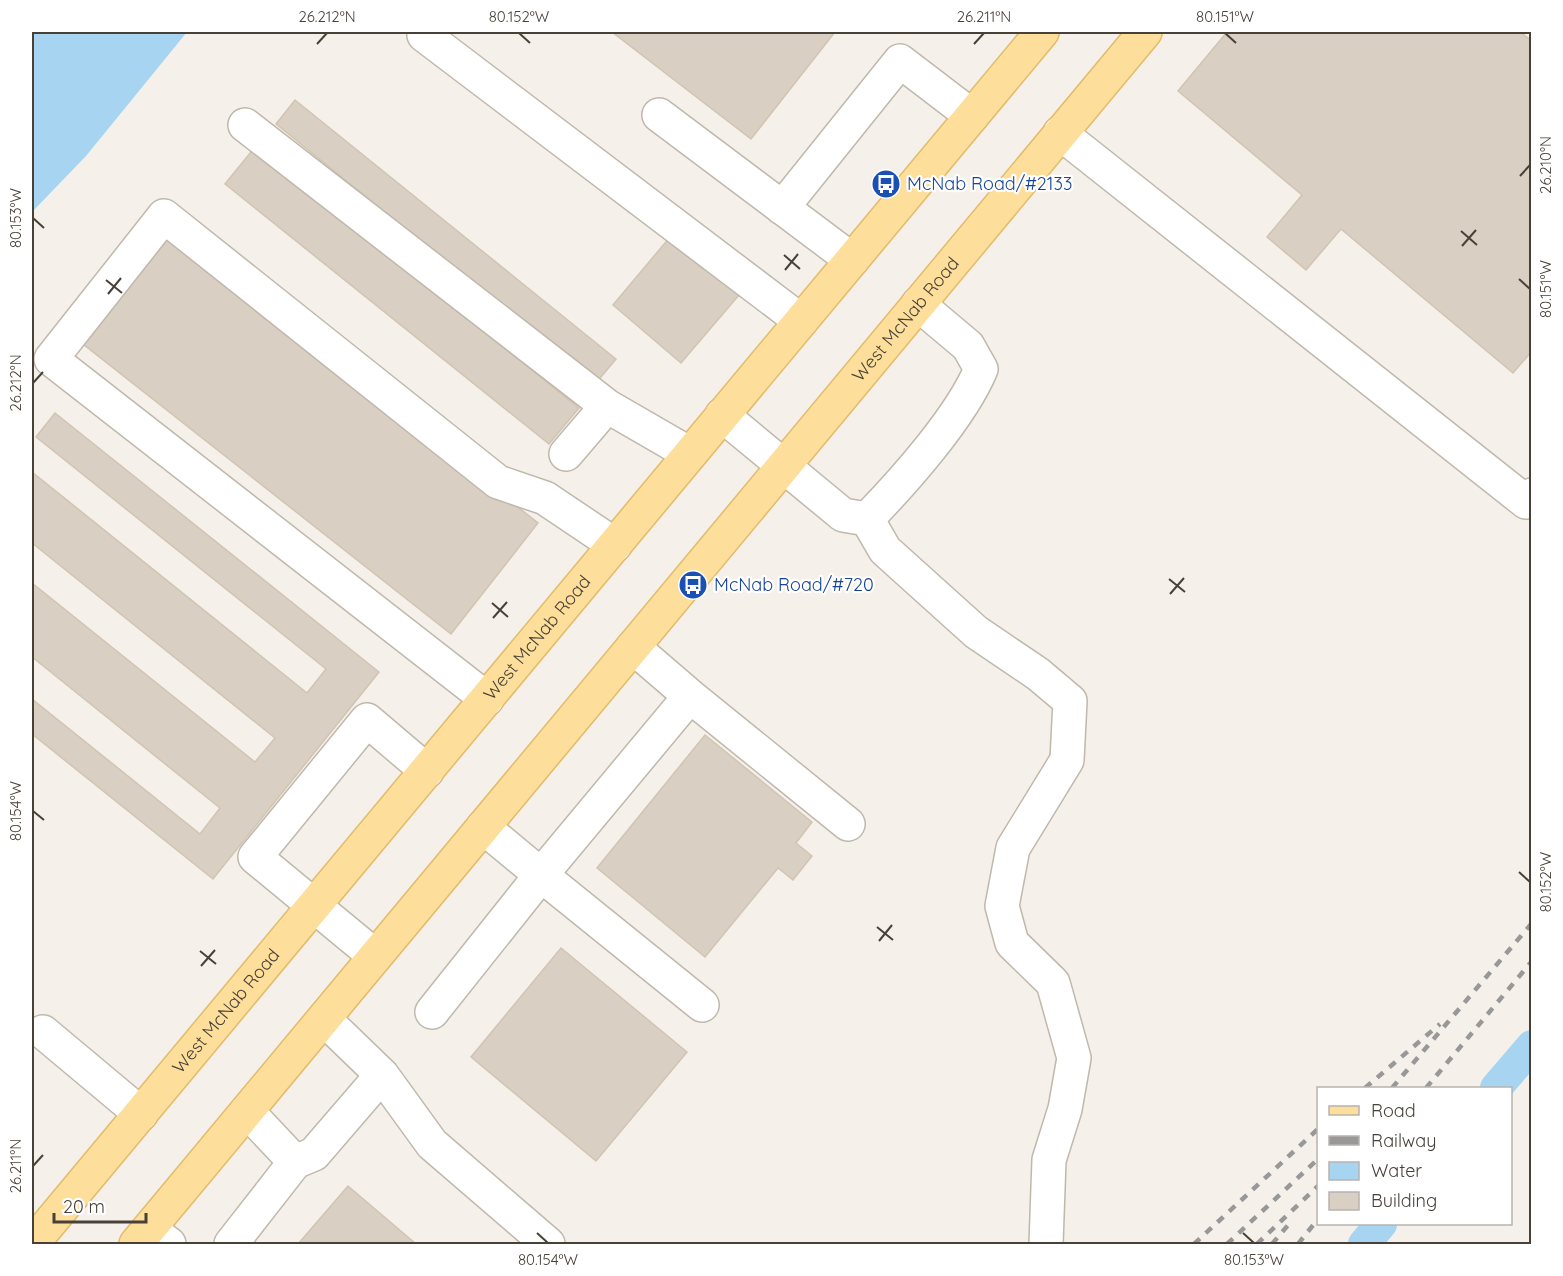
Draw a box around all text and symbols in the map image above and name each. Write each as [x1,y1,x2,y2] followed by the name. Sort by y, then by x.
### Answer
[298,7,356,26] text: 26.212°N
[489,7,550,26] text: 80.152°W
[957,7,1011,26] text: 26.211°N
[1196,7,1254,26] text: 80.151°W
[1536,136,1555,194] text: 26.210°N
[870,168,902,200] bus stop icon: McNab Road/#2133
[907,172,1072,195] place label: McNab Road/#2133
[6,187,25,248] text: 80.153°W
[847,252,964,386] street label: West McNab Road
[1536,260,1555,318] text: 80.151°W
[6,354,25,412] text: 26.212°N
[677,569,709,601] bus stop icon: McNab Road/#720
[478,570,595,705] street label: West McNab Road
[714,573,874,596] place label: McNab Road/#720
[6,780,25,841] text: 80.154°W
[1536,851,1555,912] text: 80.152°W
[167,944,284,1078] street label: West McNab Road
[1317,1087,1512,1225] legend
[1371,1099,1416,1122] text: Road
[1371,1129,1437,1152] text: Railway
[6,1139,25,1193] text: 26.211°N
[1371,1159,1422,1182] text: Water
[54,1186,146,1224] scale bar
[1371,1189,1437,1212] text: Building
[63,1195,105,1218] text: 20 m
[518,1250,579,1269] text: 80.154°W
[1224,1250,1285,1269] text: 80.153°W

